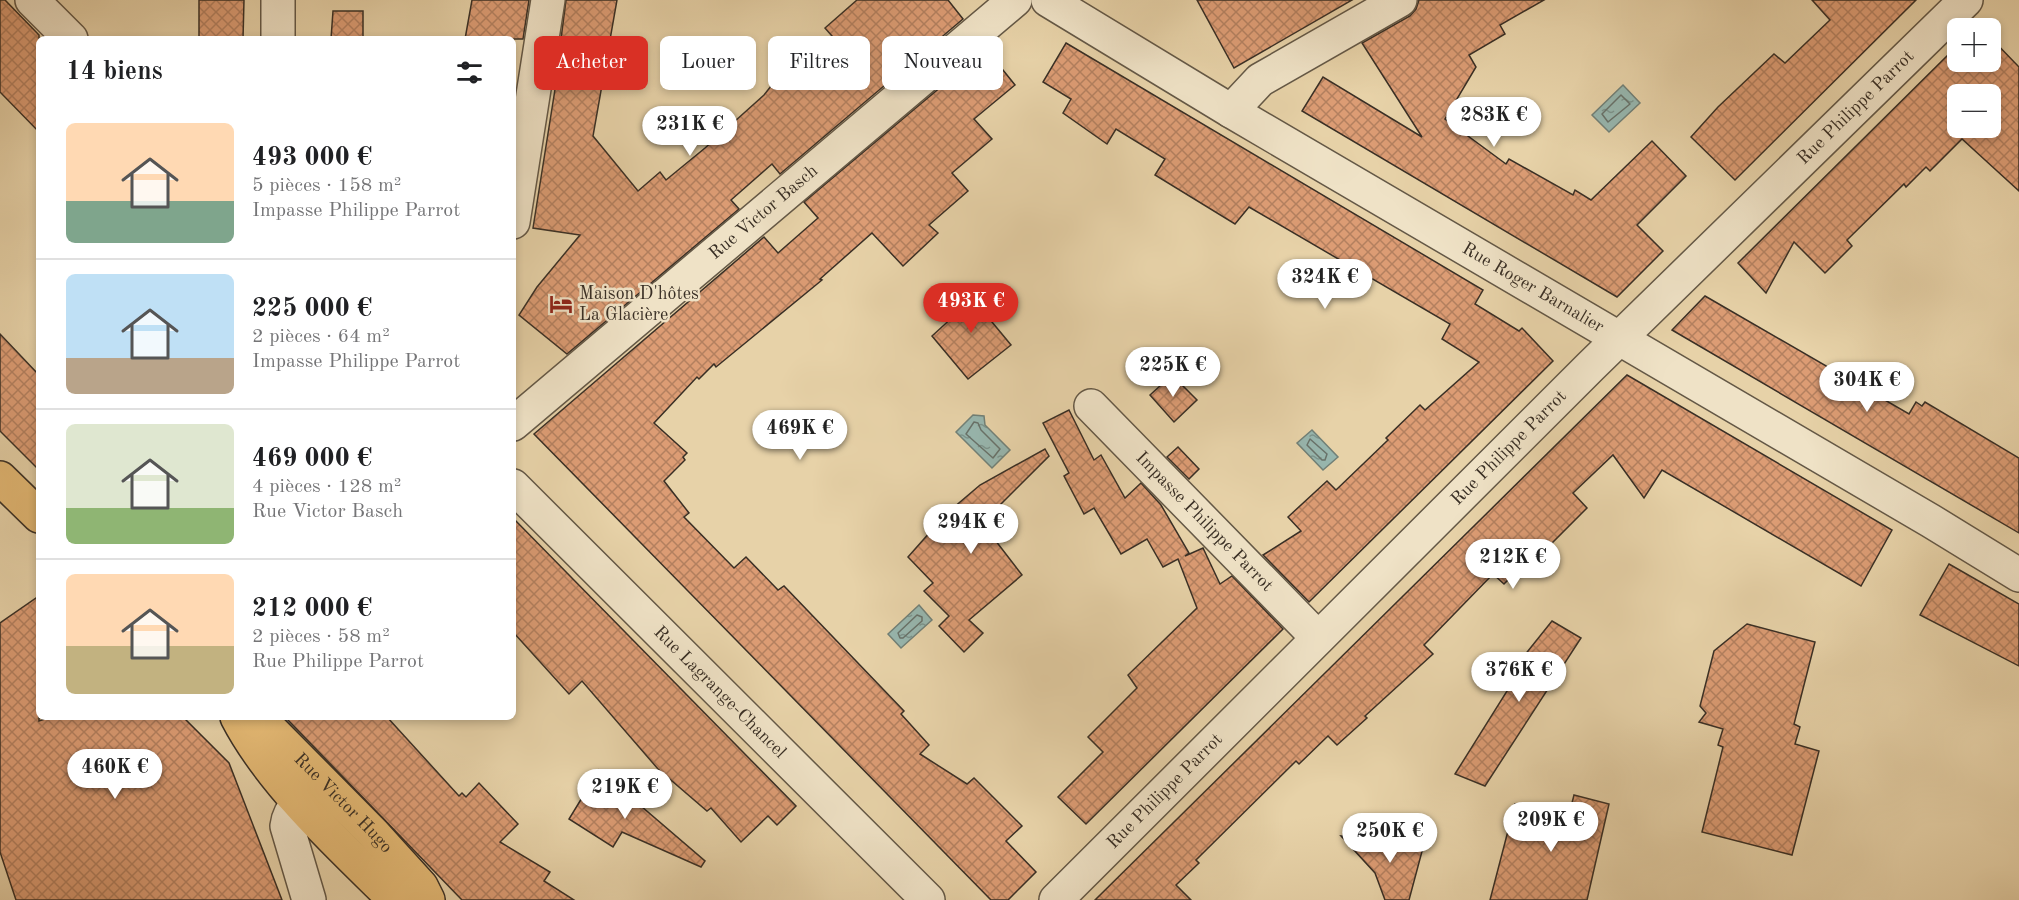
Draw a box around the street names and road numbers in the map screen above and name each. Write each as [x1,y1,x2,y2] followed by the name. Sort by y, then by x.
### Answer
[1794,47,1918,168] street label: Rue Philippe Parrot
[706,161,822,263] street label: Rue Victor Basch
[1459,239,1607,337] street label: Rue Roger Barnalier
[1448,387,1570,509] street label: Rue Philippe Parrot
[1132,448,1276,595] street label: Impasse Philippe Parrot
[650,623,789,762] street label: Rue Lagrange-Chancel
[1104,730,1226,852] street label: Rue Philippe Parrot
[290,750,396,857] street label: Rue Victor Hugo

